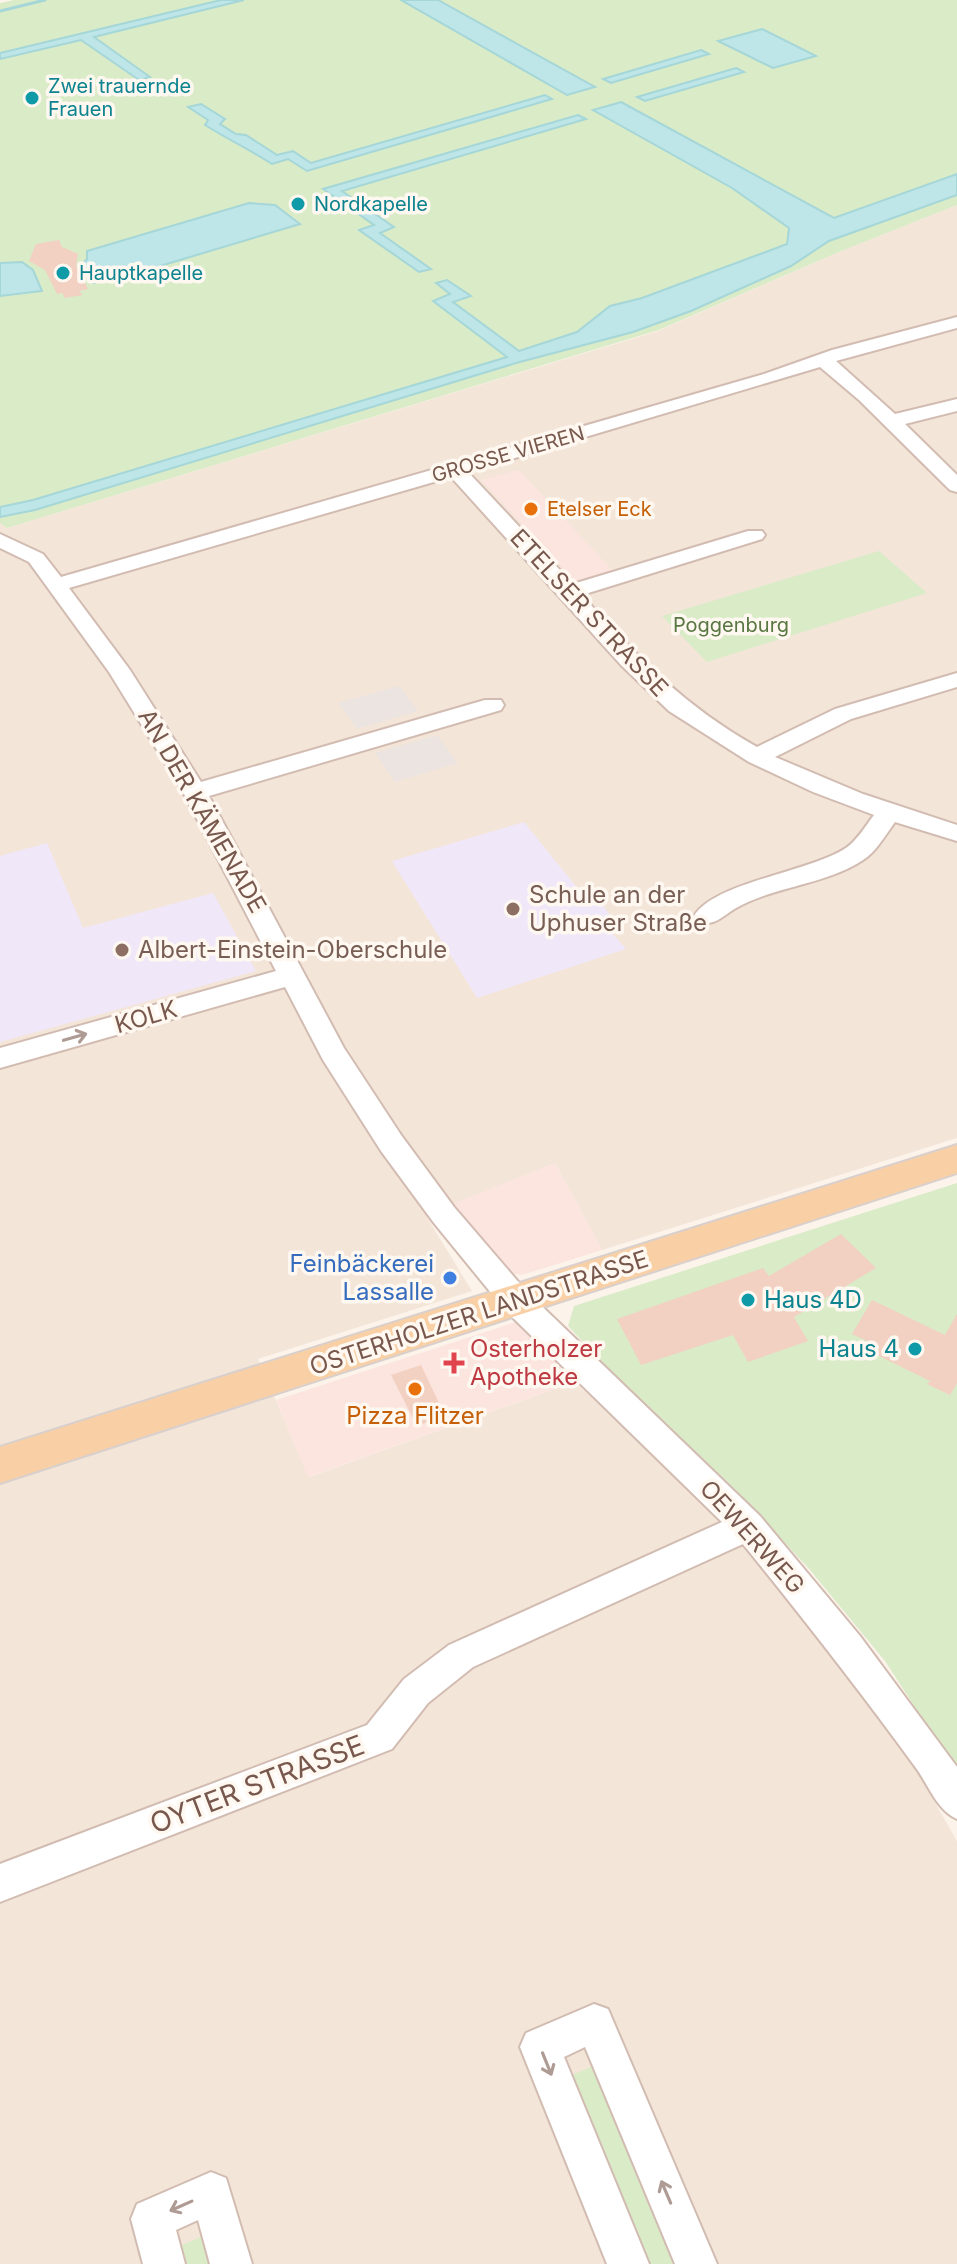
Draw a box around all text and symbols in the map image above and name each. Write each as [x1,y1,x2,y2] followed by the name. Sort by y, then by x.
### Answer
[48,74,191,121] place label: Zwei trauernde Frauen
[23,89,41,107] marker: Zwei trauernde Frauen
[314,192,428,216] place label: Nordkapelle
[289,195,307,213] marker: Nordkapelle
[79,261,203,285] place label: Hauptkapelle
[54,264,72,282] marker: Hauptkapelle
[429,421,587,487] street label: GROSSE VIEREN
[547,497,652,521] place label: Etelser Eck
[522,500,540,518] marker: Etelser Eck
[504,523,674,702] street label: ETELSER STRASSE
[673,613,789,637] park label: Poggenburg
[132,704,273,918] street label: AN DER KÄMENADE
[529,880,707,937] place label: Schule an der Uphuser Straße
[504,900,522,918] marker: Schule an der Uphuser Straße
[138,935,447,964] place label: Albert-Einstein-Oberschule
[113,941,131,959] marker: Albert-Einstein-Oberschule
[111,994,180,1039] street label: KOLK
[62,1028,88,1043] one-way arrow
[306,1244,652,1381] street label: OSTERHOLZER LANDSTRASSE
[290,1249,434,1306] place label: Feinbäckerei Lassalle
[441,1269,459,1287] marker: Feinbäckerei Lassalle
[764,1285,862,1314] place label: Haus 4D
[739,1291,757,1309] marker: Haus 4D
[470,1334,602,1391] place label: Osterholzer Apotheke
[819,1334,899,1363] place label: Haus 4
[906,1340,924,1358] marker: Haus 4
[445,1354,463,1372] marker: Osterholzer Apotheke
[406,1380,424,1398] marker: Pizza Flitzer
[346,1401,484,1430] place label: Pizza Flitzer
[694,1474,811,1599] street label: OEWERWEG
[145,1727,369,1841] street label: OYTER STRASSE
[540,2051,555,2076] one-way arrow
[657,2180,672,2205] one-way arrow
[170,2199,194,2214] one-way arrow

